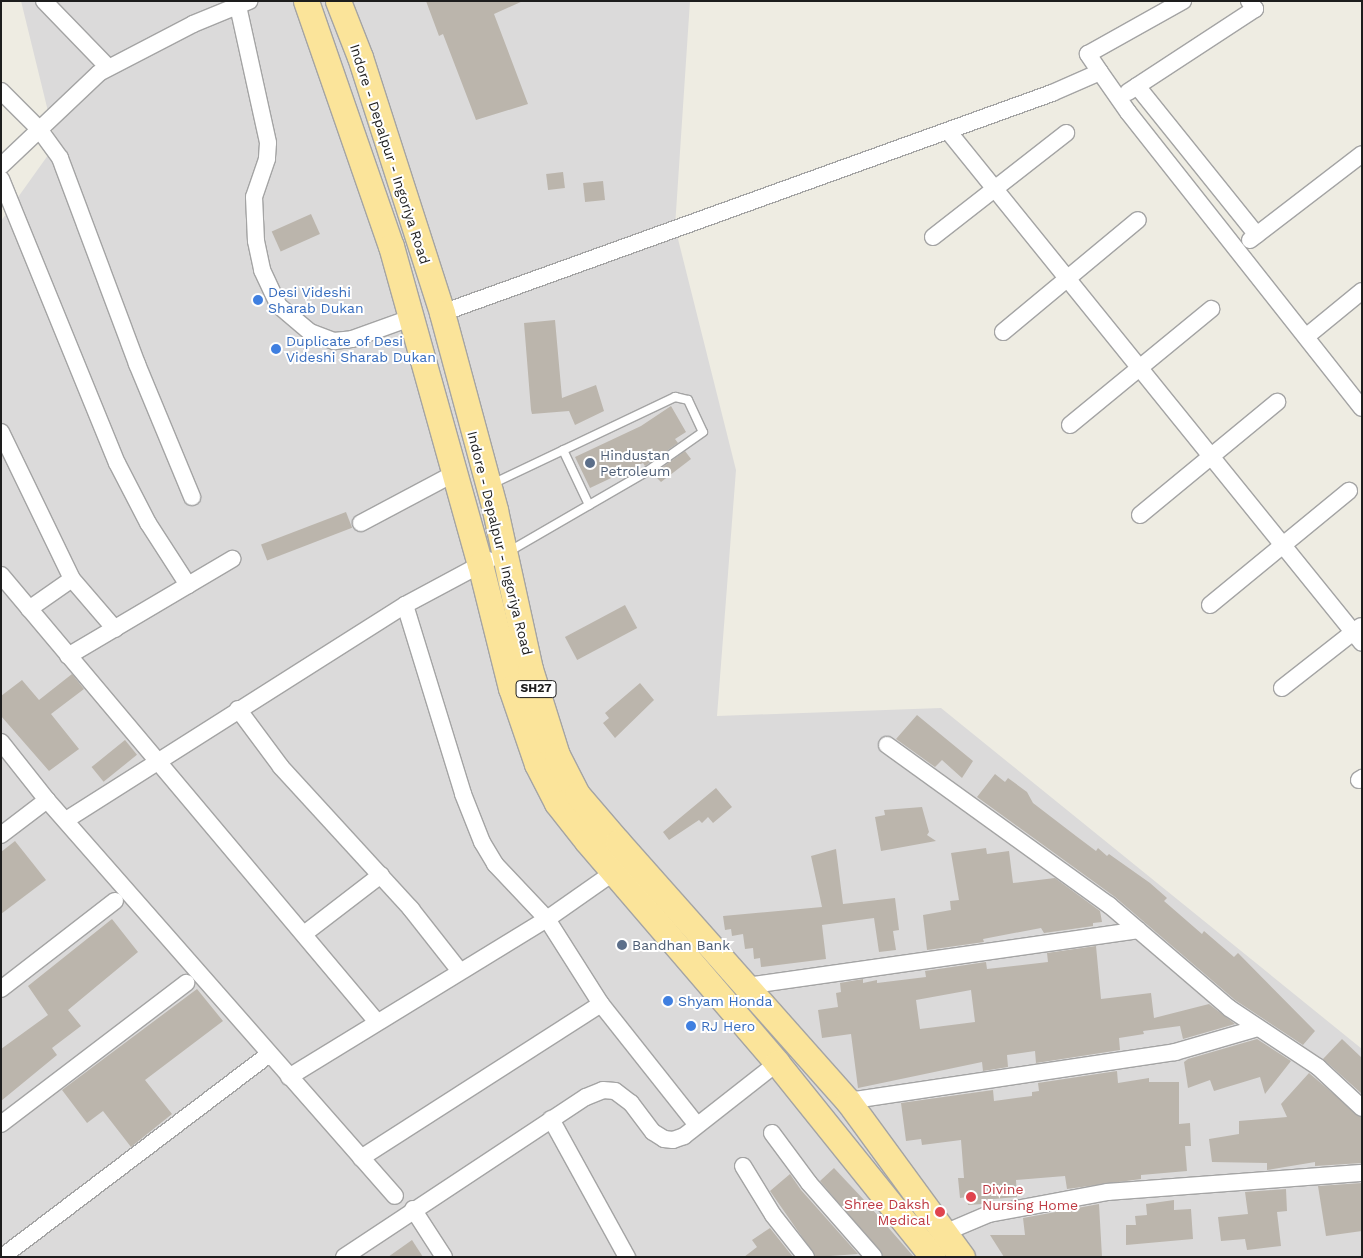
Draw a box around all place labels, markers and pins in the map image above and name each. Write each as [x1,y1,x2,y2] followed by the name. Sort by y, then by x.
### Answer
[268,284,364,316] place label: Desi Videshi Sharab Dukan
[252,294,264,306] marker: Desi Videshi Sharab Dukan
[286,333,436,366] place label: Duplicate of Desi Videshi Sharab Dukan
[270,343,282,355] marker: Duplicate of Desi Videshi Sharab Dukan
[600,447,670,480] place label: Hindustan Petroleum
[584,457,596,469] marker: Hindustan Petroleum
[632,937,730,953] place label: Bandhan Bank
[616,939,628,951] marker: Bandhan Bank
[678,993,772,1009] place label: Shyam Honda
[662,995,674,1007] marker: Shyam Honda
[701,1018,755,1034] place label: RJ Hero
[685,1020,697,1032] marker: RJ Hero
[982,1181,1078,1214] place label: Divine Nursing Home
[964,1190,978,1204] marker: Divine Nursing Home
[844,1196,930,1228] place label: Shree Daksh Medical
[934,1206,946,1218] marker: Shree Daksh Medical

